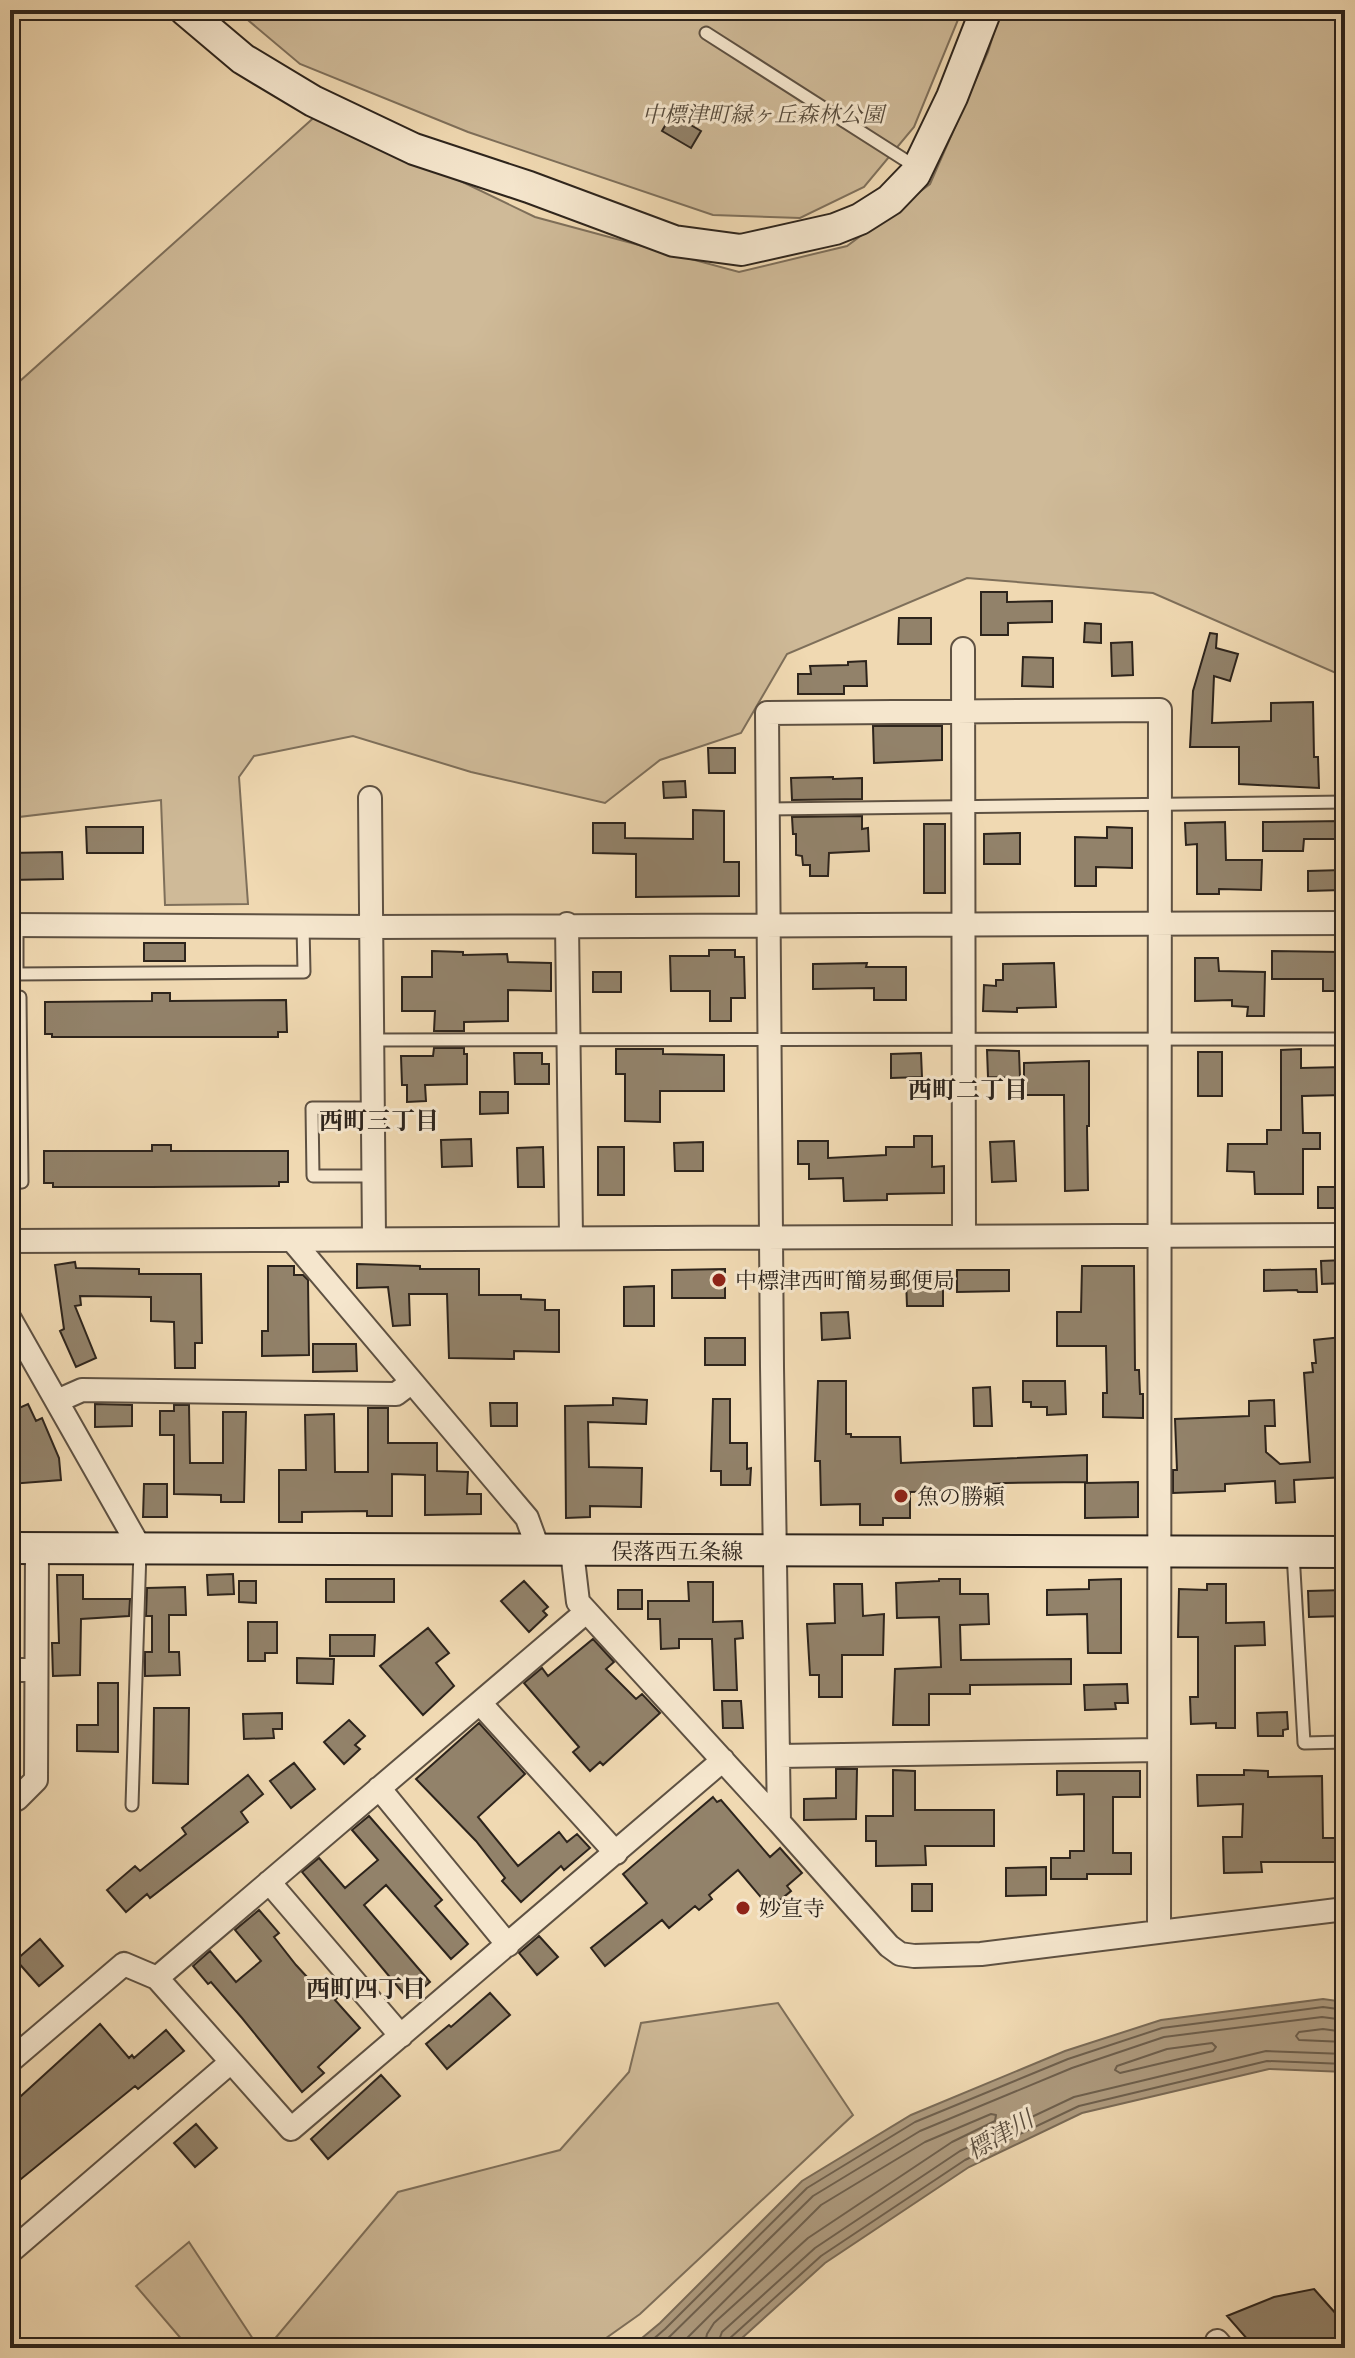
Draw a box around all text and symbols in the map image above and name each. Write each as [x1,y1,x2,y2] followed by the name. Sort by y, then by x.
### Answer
[642,101,887,128] park label: 中標津町緑ヶ丘森林公園
[908,1075,1028,1105] district label: 西町二丁目
[319,1106,439,1136] district label: 西町三丁目
[735,1267,955,1294] place label: 中標津西町簡易郵便局
[710,1271,728,1289] marker: 中標津西町簡易郵便局
[917,1483,1005,1510] place label: 魚の勝頼
[892,1487,910,1505] marker: 魚の勝頼
[611,1538,743,1565] street label: 俣落西五条線
[759,1895,825,1922] place label: 妙宣寺
[734,1899,752,1917] marker: 妙宣寺
[306,1974,426,2004] district label: 西町四丁目
[961,2103,1041,2166] water label: 標津川

